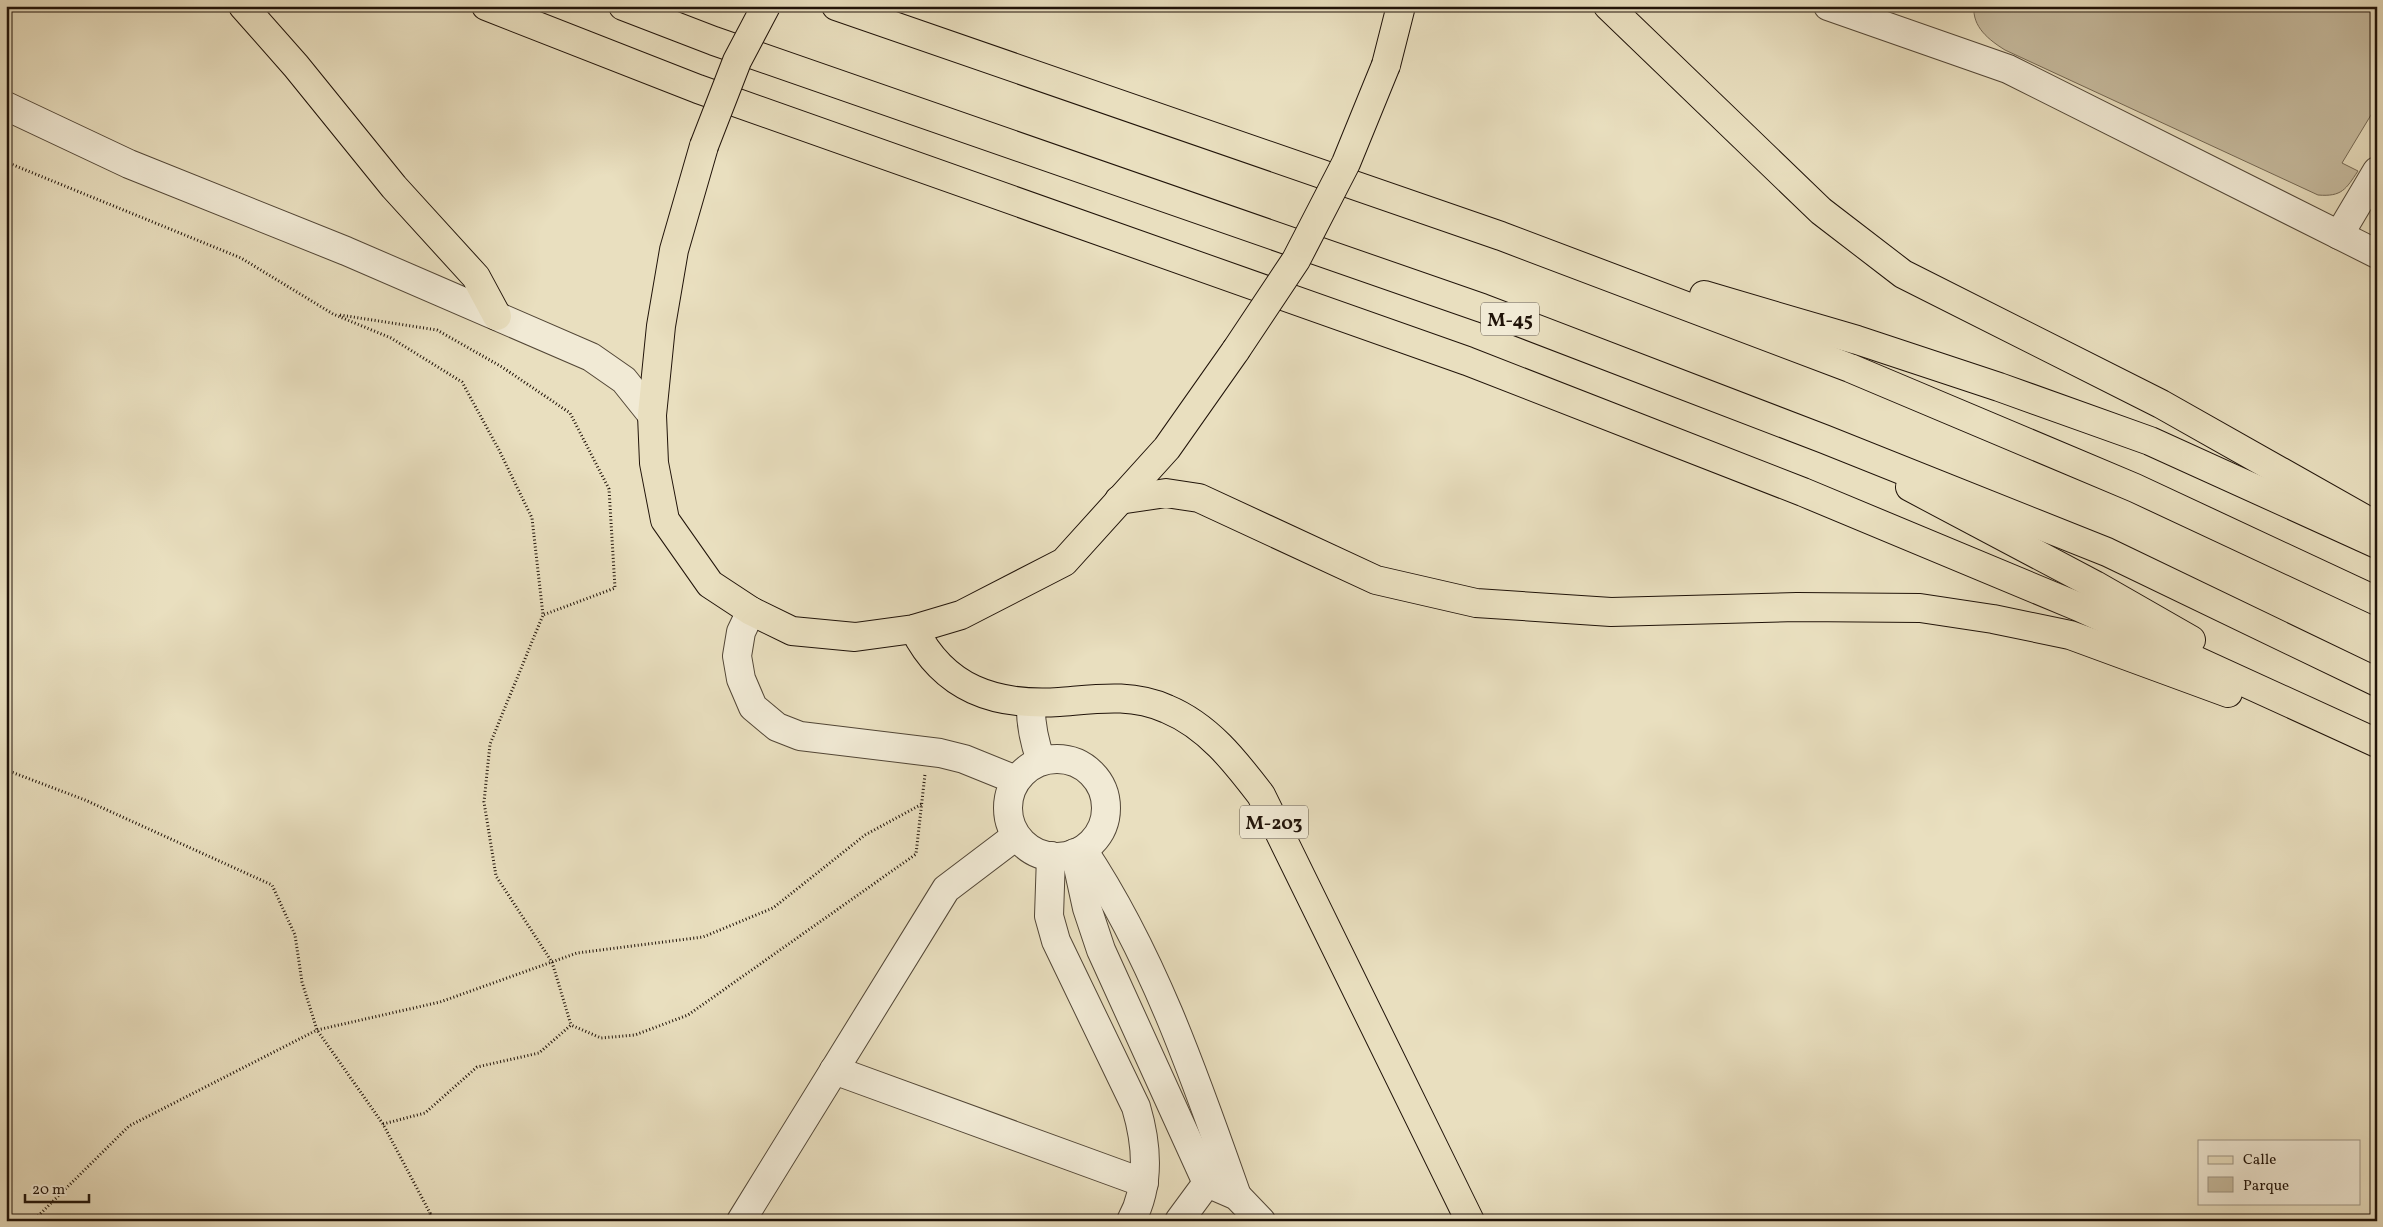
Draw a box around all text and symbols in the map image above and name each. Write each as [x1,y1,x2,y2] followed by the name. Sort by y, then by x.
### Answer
[1481,302,1539,336] road number: M-45
[1240,806,1308,839] road number: M-203
[2198,1140,2360,1204] legend
[2243,1150,2276,1171] text: Calle
[25,1172,89,1204] scale bar
[2243,1176,2289,1197] text: Parque
[32,1180,65,1201] text: 20 m

